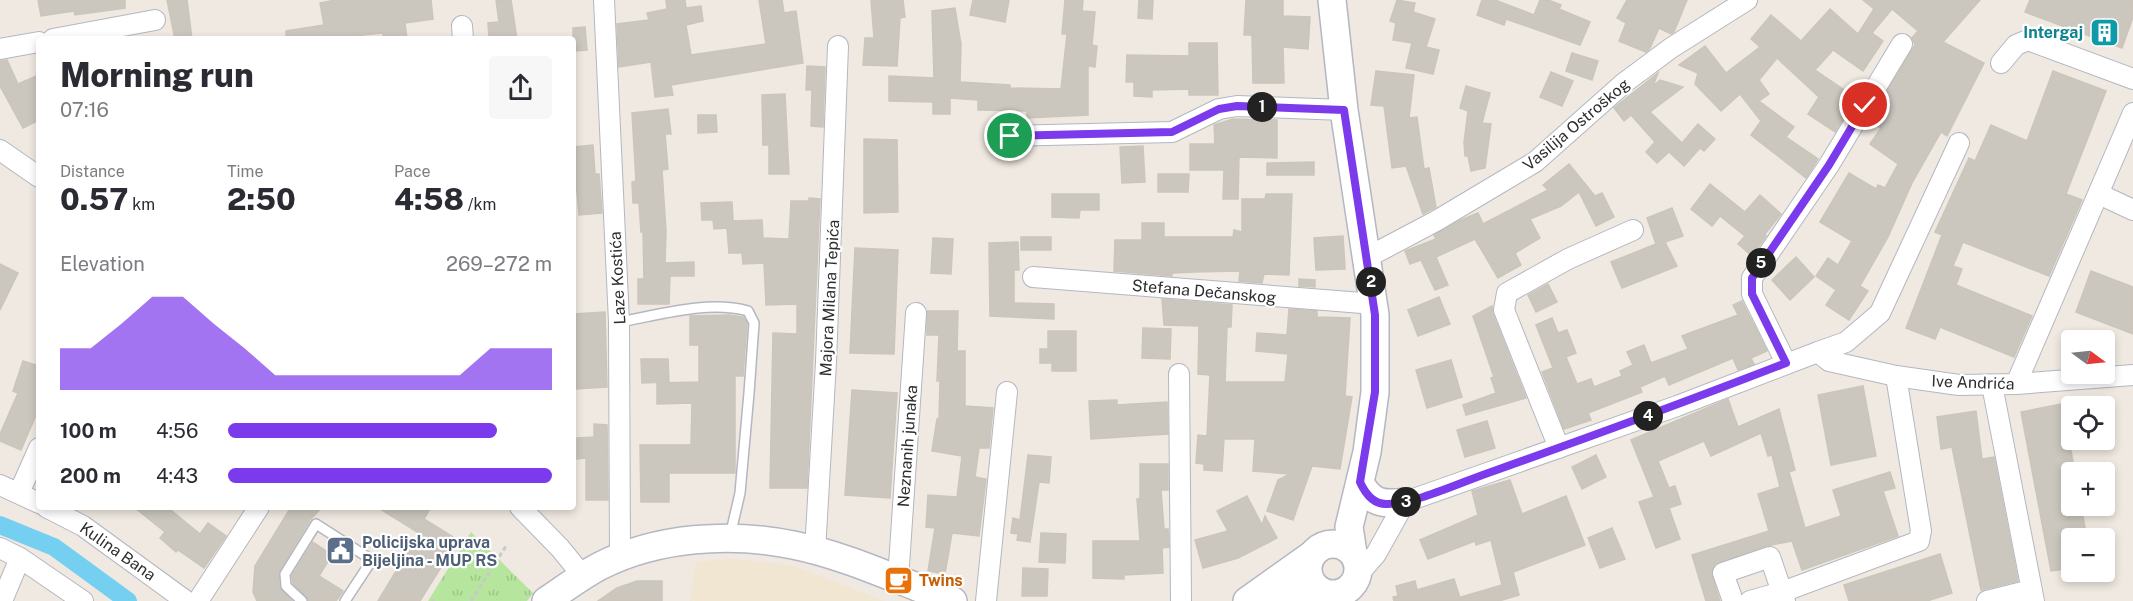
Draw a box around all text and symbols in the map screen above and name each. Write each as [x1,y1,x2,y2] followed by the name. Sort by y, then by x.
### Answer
[2088,16,2120,48] building icon: Intergaj
[2023,23,2083,42] place label: Intergaj
[60,56,254,94] text: Morning run
[489,56,552,119] button: share
[1519,74,1633,174] street label: Vasilija Ostroškog
[1839,79,1890,130] pin
[1848,88,1881,121] icon: check
[1247,92,1277,122] pin: 1
[1259,97,1265,116] text: 1
[60,98,109,122] text: 07:16
[984,110,1035,161] pin
[993,119,1026,152] icon: arrive
[60,162,125,181] text: Distance
[227,162,263,181] text: Time
[394,162,431,181] text: Pace
[60,181,128,217] text: 0.57
[227,181,296,217] text: 2:50
[394,181,464,217] text: 4:58
[128,195,155,214] text: km
[464,195,496,214] text: /km
[816,219,843,377] street label: Majora Milana Tepića
[606,231,629,325] street label: Laze Kostića
[1746,248,1776,278] pin: 5
[60,252,145,276] text: Elevation
[446,252,552,276] text: 269–272 m
[1756,253,1766,272] text: 5
[1356,267,1386,297] pin: 2
[1366,272,1376,291] text: 2
[1131,276,1277,307] street label: Stefana Dečanskog
[2061,330,2115,384] north arrow
[2061,330,2115,582] map controls
[1931,372,2015,393] street label: Ive Andrića
[894,384,921,508] street label: Neznanih junaka
[2061,396,2115,450] button: locate
[1633,401,1663,431] pin: 4
[1643,406,1653,425] text: 4
[60,419,117,443] text: 100 m
[156,419,198,443] text: 4:56
[2061,462,2115,516] button: +
[60,464,121,488] text: 200 m
[156,464,198,488] text: 4:43
[1391,487,1421,517] pin: 3
[1401,492,1411,511] text: 3
[76,518,159,584] street label: Kulina Bana
[2061,528,2115,582] button: −
[362,533,497,570] place label: Policijska uprava Bijeljina - MUP RS
[325,535,357,567] public building icon: Policijska uprava Bijeljina - MUP RS
[882,564,914,596] cafe icon: Twins
[919,571,963,590] place label: Twins

